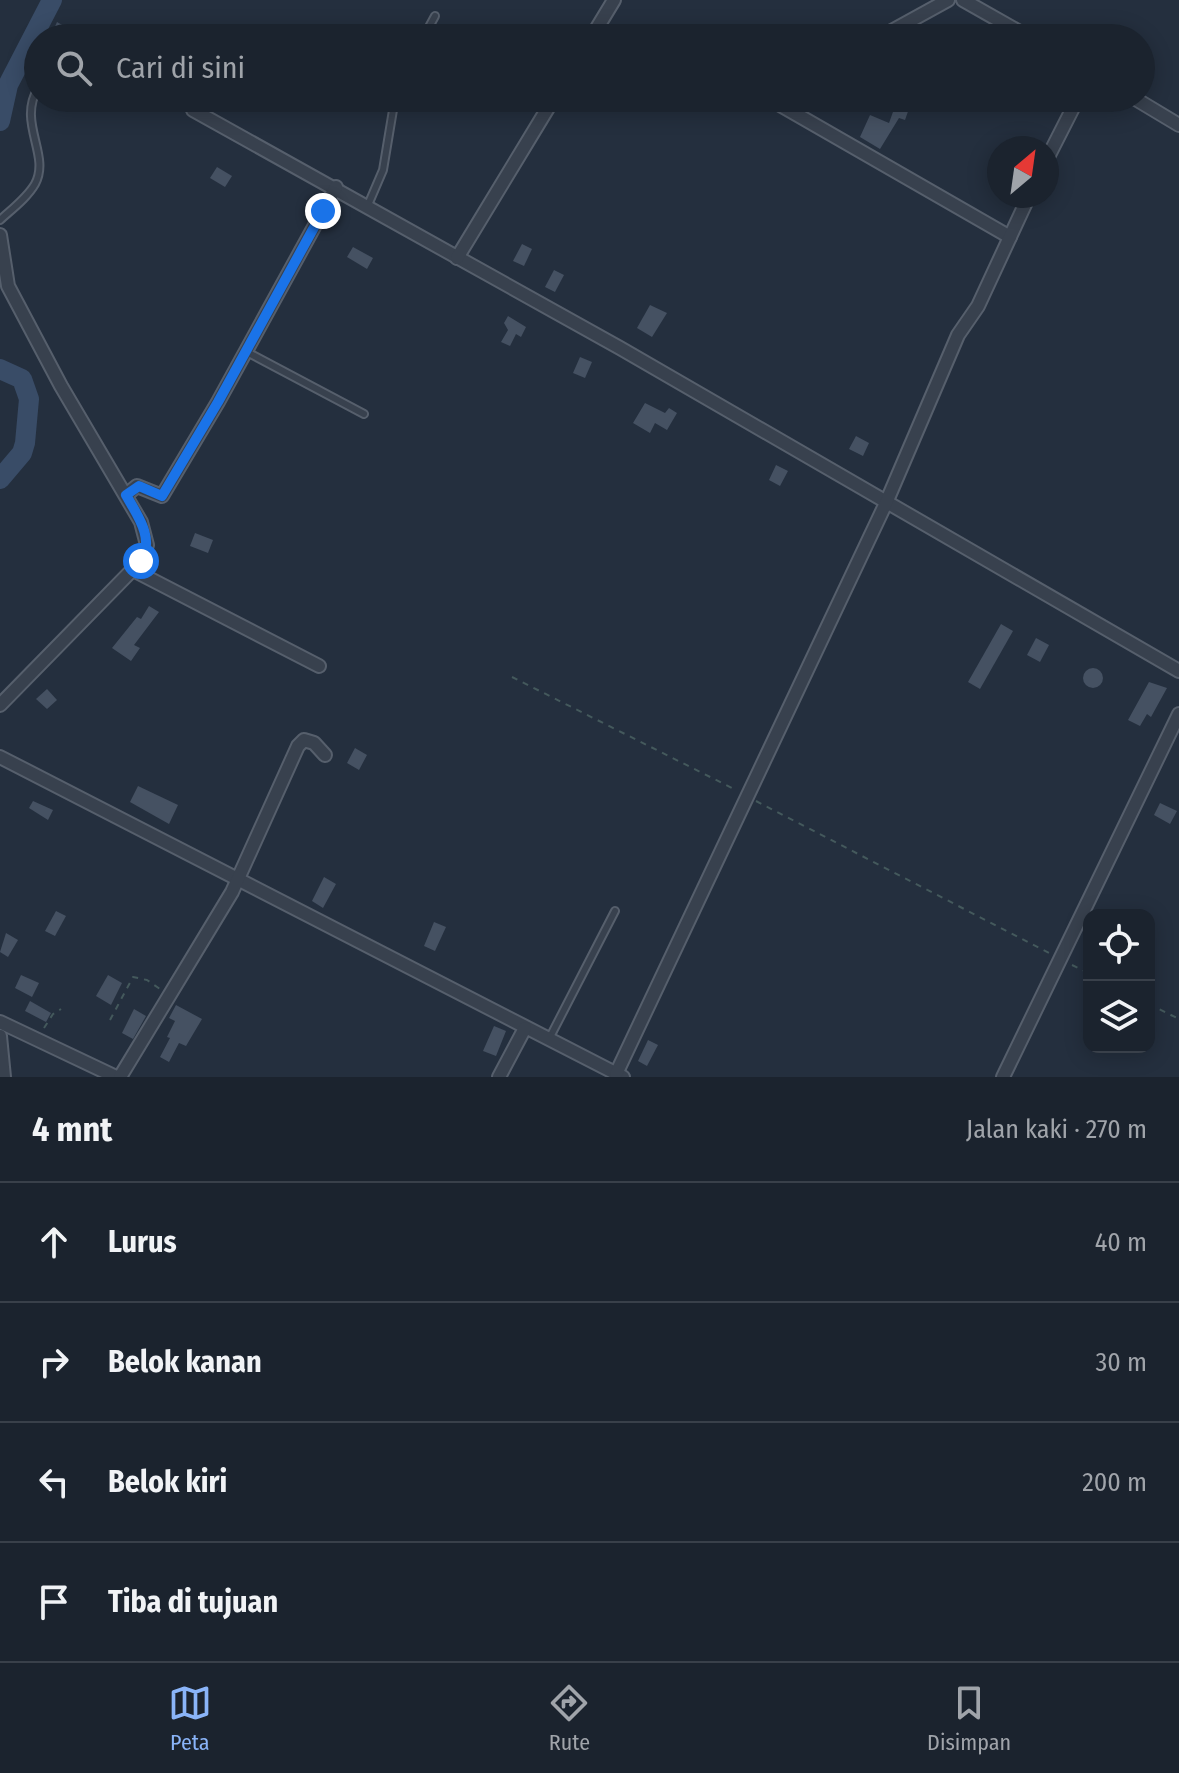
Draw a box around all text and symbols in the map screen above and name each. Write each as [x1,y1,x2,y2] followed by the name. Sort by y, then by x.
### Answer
[24,24,1155,112] search box
[52,46,96,90] icon: search
[116,50,245,86] text: Cari di sini
[987,136,1059,208] north arrow
[305,193,341,229] route end
[123,543,159,579] route start
[1083,909,1155,1053] map controls
[1083,909,1155,981] button: locate
[1083,981,1155,1053] button: layers
[32,1109,112,1150] text: 4 mnt
[966,1114,1147,1145] text: Jalan kaki · 270 m
[32,1220,76,1264] icon: ahead
[108,1224,177,1260] text: Lurus
[1095,1227,1147,1258] text: 40 m
[32,1340,76,1384] icon: right
[108,1344,262,1380] text: Belok kanan
[1096,1347,1147,1378] text: 30 m
[32,1460,76,1504] icon: left
[108,1464,227,1500] text: Belok kiri
[1082,1467,1147,1498] text: 200 m
[32,1580,76,1624] icon: arrive
[108,1584,278,1620] text: Tiba di tujuan
[168,1681,212,1756] tab: Peta
[547,1681,591,1756] tab: Rute
[927,1681,1011,1756] tab: Disimpan

